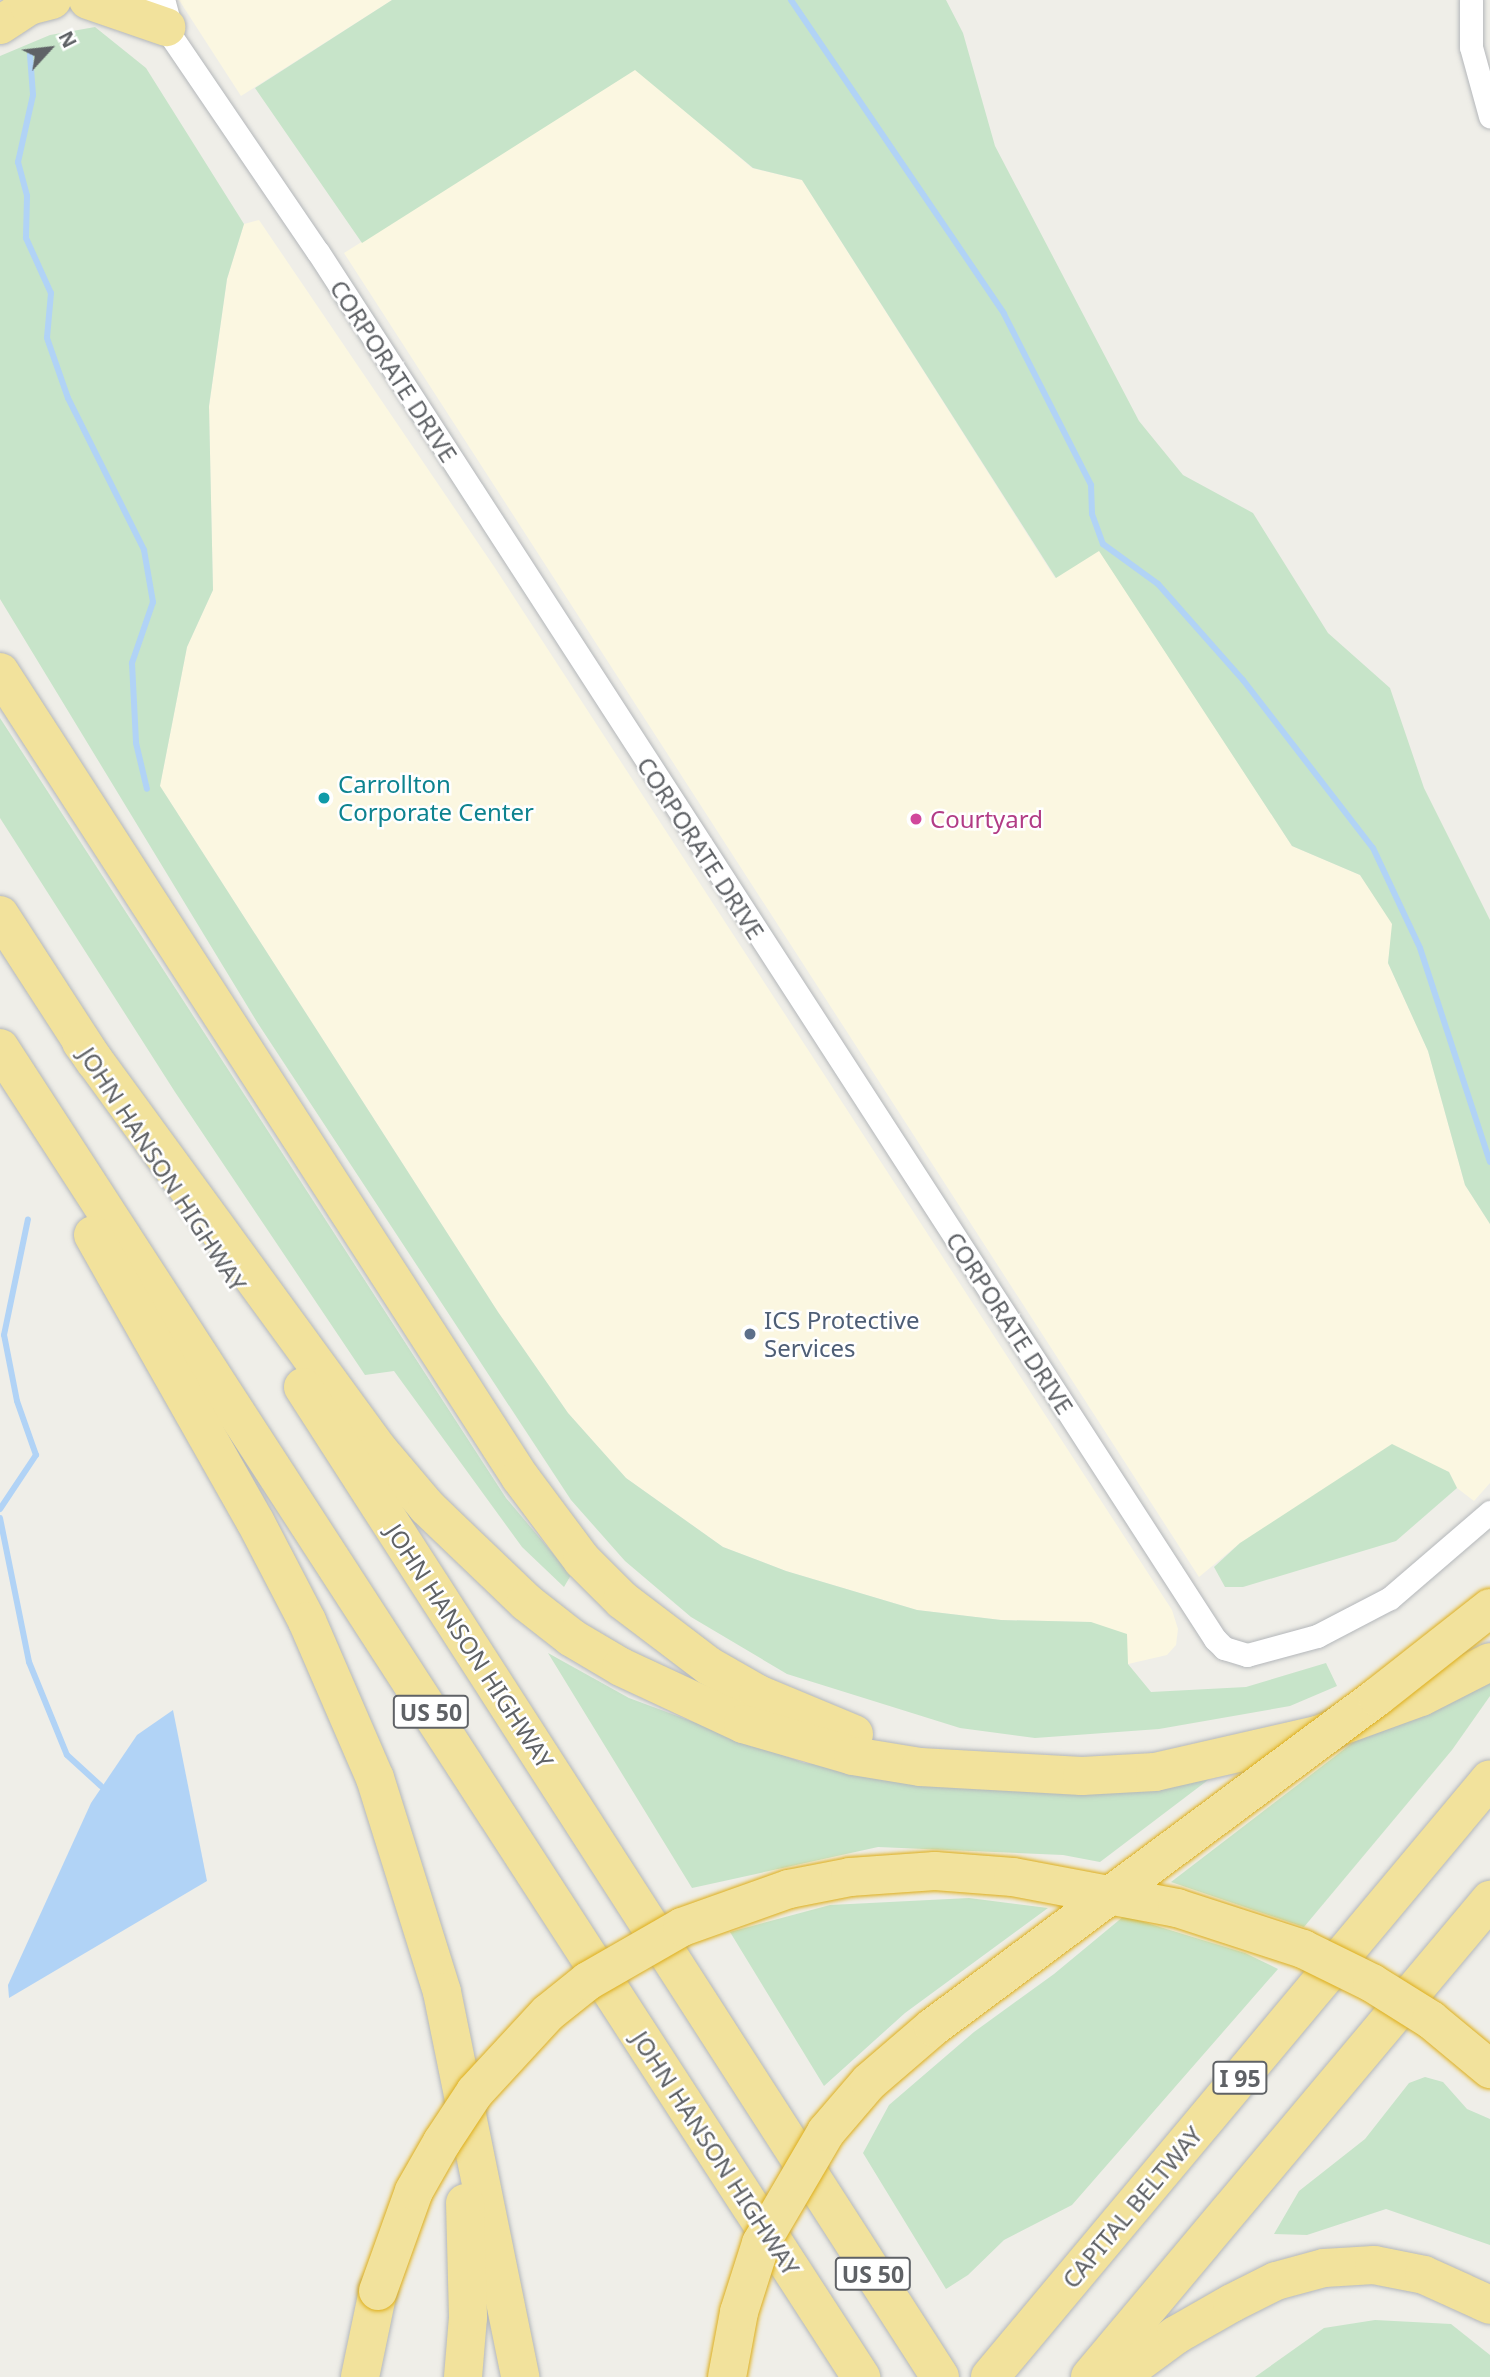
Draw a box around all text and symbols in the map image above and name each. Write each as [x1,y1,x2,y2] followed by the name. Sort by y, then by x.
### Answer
[14,14,84,84] north arrow
[53,27,83,52] text: N
[324,274,464,468] street label: CORPORATE DRIVE
[631,751,771,945] street label: CORPORATE DRIVE
[338,770,534,826] place label: Carrollton Corporate Center
[316,790,332,806] marker: Carrollton Corporate Center
[930,805,1043,833] place label: Courtyard
[908,811,924,827] marker: Courtyard
[73,1042,253,1296] street label: JOHN HANSON HIGHWAY
[940,1226,1080,1420] street label: CORPORATE DRIVE
[764,1306,919,1362] place label: ICS Protective Services
[742,1326,758,1342] marker: ICS Protective Services
[380,1519,560,1773] street label: JOHN HANSON HIGHWAY
[392,1693,470,1732] road number: US 50
[626,2026,806,2280] street label: JOHN HANSON HIGHWAY
[1212,2058,1268,2098] road number: I 95
[1056,2120,1208,2294] street label: CAPITAL BELTWAY
[834,2254,912,2294] road number: US 50

